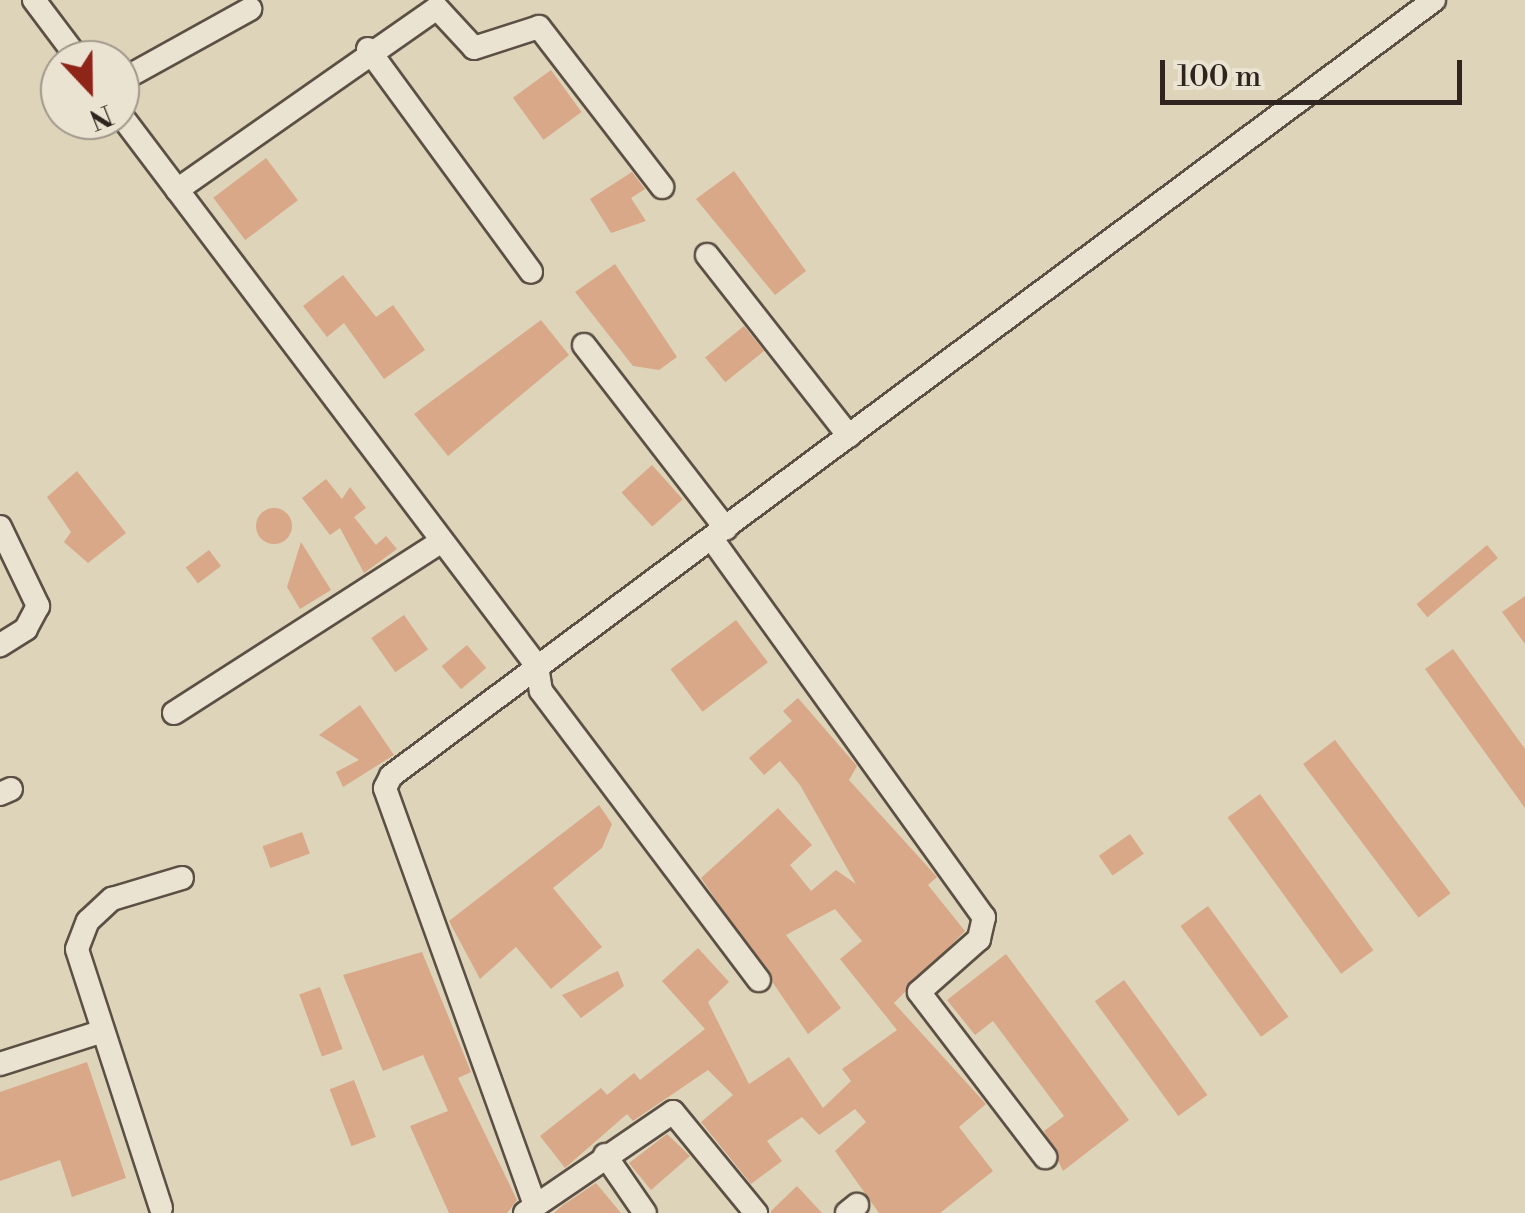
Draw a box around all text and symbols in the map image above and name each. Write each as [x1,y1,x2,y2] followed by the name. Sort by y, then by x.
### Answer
[40,40,140,140] north arrow
[1165,40,1468,102] scale bar
[1177,58,1261,96] text: 100 m
[84,96,118,137] text: N

